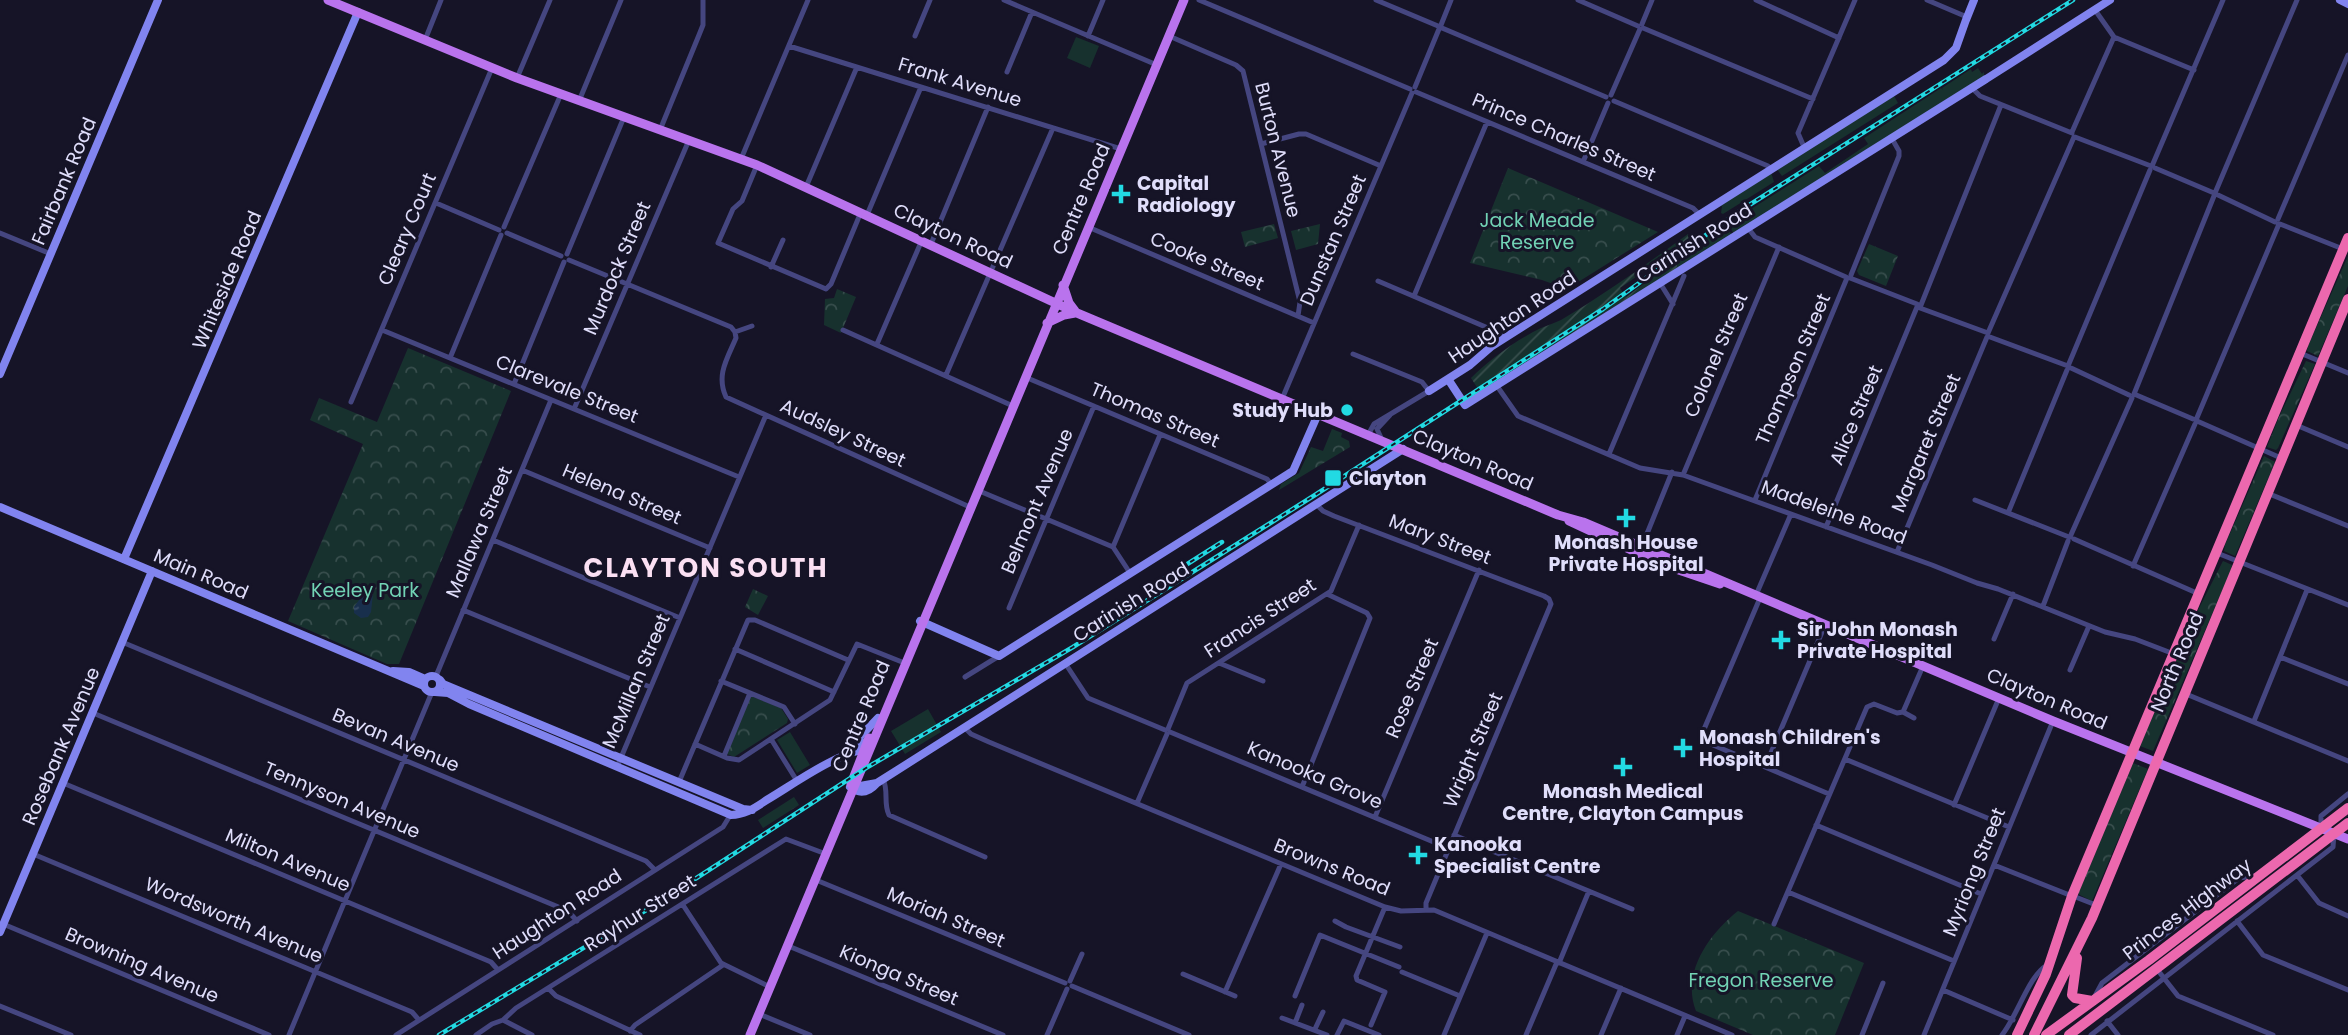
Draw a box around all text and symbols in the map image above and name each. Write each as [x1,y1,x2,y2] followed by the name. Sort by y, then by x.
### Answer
[895,50,1025,114] street label: Frank Avenue
[1248,80,1308,220] street label: Burton Avenue
[1468,86,1660,188] street label: Prince Charles Street
[25,113,103,249] street label: Fairbank Road
[1045,139,1117,259] street label: Centre Road
[371,169,443,289] street label: Cleary Court
[1137,170,1237,219] place label: Capital Radiology
[1293,170,1373,310] street label: Dunstan Street
[1111,184,1131,204] marker: Capital Radiology
[1631,196,1757,290] street label: Carinish Road
[577,197,657,339] street label: Murdock Street
[889,197,1017,275] street label: Clayton Road
[186,207,268,353] street label: Whiteside Road
[1480,207,1594,256] park label: Jack Meade Reserve
[1146,225,1268,297] street label: Cooke Street
[1443,264,1581,370] street label: Haughton Road
[1678,288,1754,421] street label: Colonel Street
[1749,289,1837,449] street label: Thompson Street
[492,348,642,430] street label: Clarevale Street
[1823,361,1889,469] street label: Alice Street
[1885,369,1967,517] street label: Margaret Street
[1086,376,1224,454] street label: Thomas Street
[776,392,910,474] street label: Audsley Street
[1232,397,1333,424] place label: Study Hub
[1339,402,1355,418] marker: Study Hub
[1409,422,1537,498] street label: Clayton Road
[994,424,1080,578] street label: Belmont Avenue
[558,457,686,531] street label: Helena Street
[439,462,519,602] street label: Mallawa Street
[1349,465,1427,492] place label: Clayton
[1323,468,1343,488] marker: Clayton
[1757,473,1911,551] street label: Madeleine Road
[1385,507,1495,571] street label: Mary Street
[1616,508,1636,528] marker: Monash House Private Hospital
[1548,529,1704,578] place label: Monash House Private Hospital
[149,542,253,606] street label: Main Road
[584,550,828,586] district label: CLAYTON SOUTH
[1068,555,1194,649] street label: Carinish Road
[1199,572,1321,664] street label: Francis Street
[311,577,419,604] park label: Keeley Park
[2144,608,2210,716] street label: North Road
[595,609,677,753] street label: McMillan Street
[1797,616,1958,665] place label: Sir John Monash Private Hospital
[1771,630,1791,650] marker: Sir John Monash Private Hospital
[1379,634,1445,742] street label: Rose Street
[825,656,897,776] street label: Centre Road
[1983,661,2111,737] street label: Clayton Road
[15,663,107,829] street label: Rosebank Avenue
[1437,688,1509,812] street label: Wright Street
[328,701,464,779] street label: Bevan Avenue
[1699,724,1881,773] place label: Monash Children's Hospital
[1243,734,1387,816] street label: Kanooka Grove
[1673,738,1693,758] marker: Monash Children's Hospital
[260,755,424,845] street label: Tennyson Avenue
[1613,757,1633,777] marker: Monash Medical Centre, Clayton Campus
[1502,778,1744,827] place label: Monash Medical Centre, Clayton Campus
[1936,803,2012,940] street label: Myriong Street
[221,822,355,898] street label: Milton Avenue
[1270,831,1394,903] street label: Browns Road
[1434,831,1601,880] place label: Kanooka Specialist Centre
[1408,845,1428,865] marker: Kanooka Specialist Centre
[2117,851,2257,966] street label: Princes Highway
[487,862,627,966] street label: Haughton Road
[579,868,701,958] street label: Rayhur Street
[141,870,327,970] street label: Wordsworth Avenue
[883,880,1009,954] street label: Moriah Street
[61,920,223,1010] street label: Browning Avenue
[835,938,963,1012] street label: Kionga Street
[1688,967,1834,994] park label: Fregon Reserve

